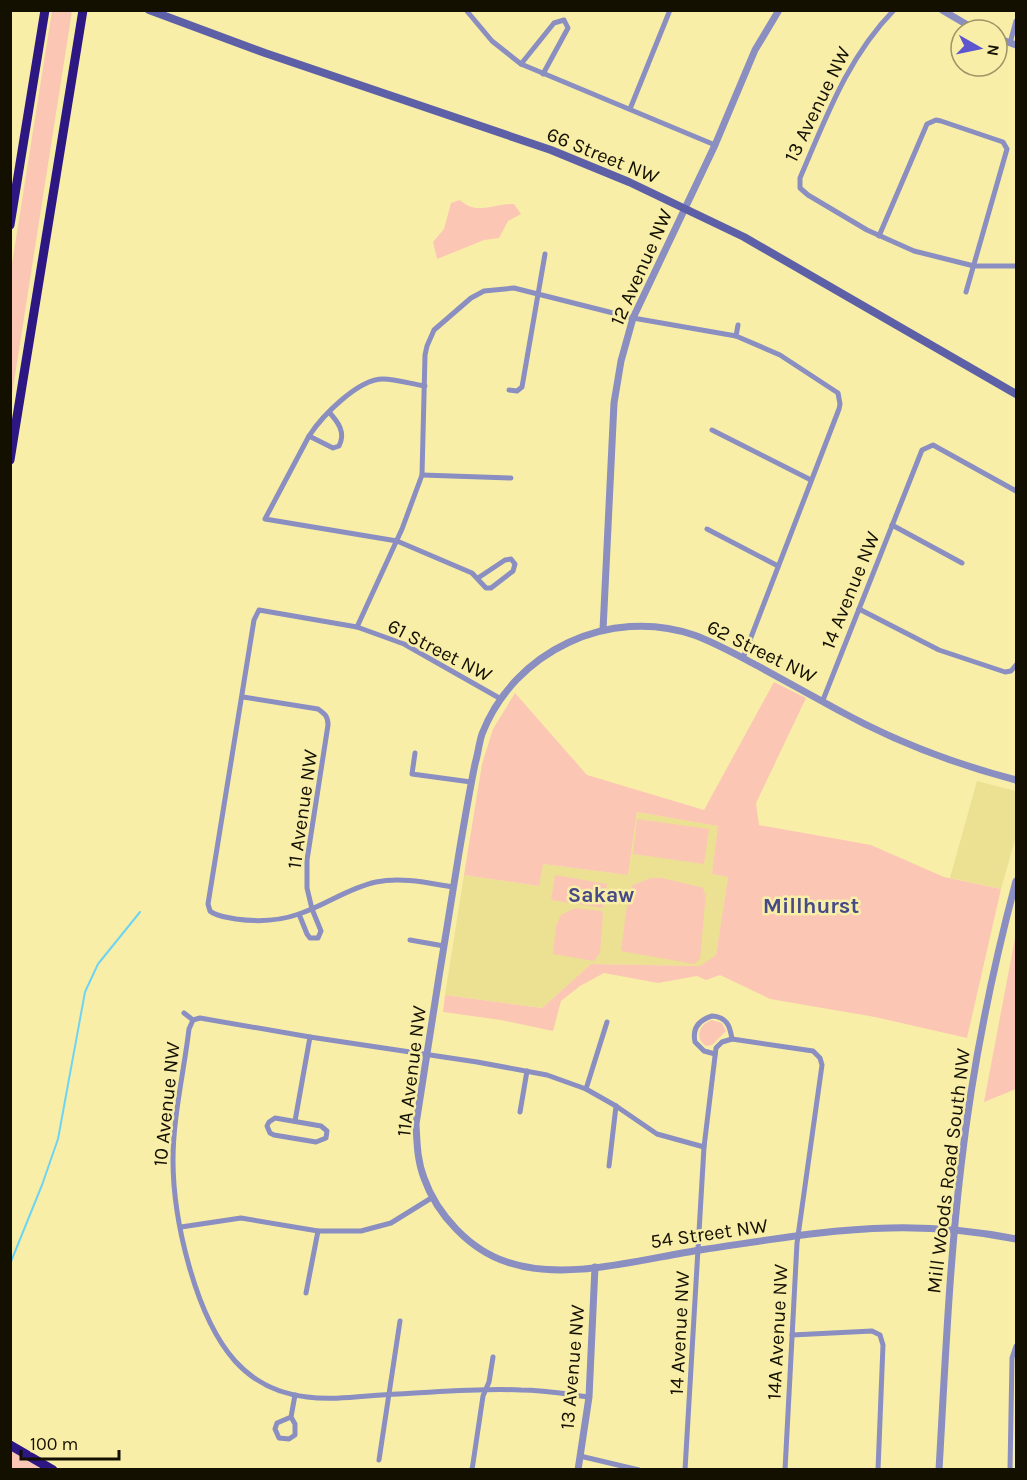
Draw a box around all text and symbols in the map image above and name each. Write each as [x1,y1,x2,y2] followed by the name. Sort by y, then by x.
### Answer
[949,18,1009,78] north arrow
[780,43,855,166] street label: 13 Avenue NW
[983,43,1004,57] text: N
[543,123,662,188] street label: 66 Street NW
[606,205,677,329] street label: 12 Avenue NW
[816,528,885,652] street label: 14 Avenue NW
[384,614,496,687] street label: 61 Street NW
[703,615,820,688] street label: 62 Street NW
[283,748,322,870] street label: 11 Avenue NW
[568,883,634,907] district label: Sakaw
[763,893,859,919] district label: Millhurst
[392,1004,431,1138] street label: 11A Avenue NW
[149,1040,184,1168] street label: 10 Avenue NW
[922,1047,975,1295] street label: Mill Woods Road South NW
[649,1214,769,1253] street label: 54 Street NW
[762,1263,793,1401] street label: 14A Avenue NW
[665,1270,694,1396] street label: 14 Avenue NW
[556,1304,589,1430] street label: 13 Avenue NW
[21,1423,118,1461] scale bar
[30,1433,78,1455] text: 100 m

